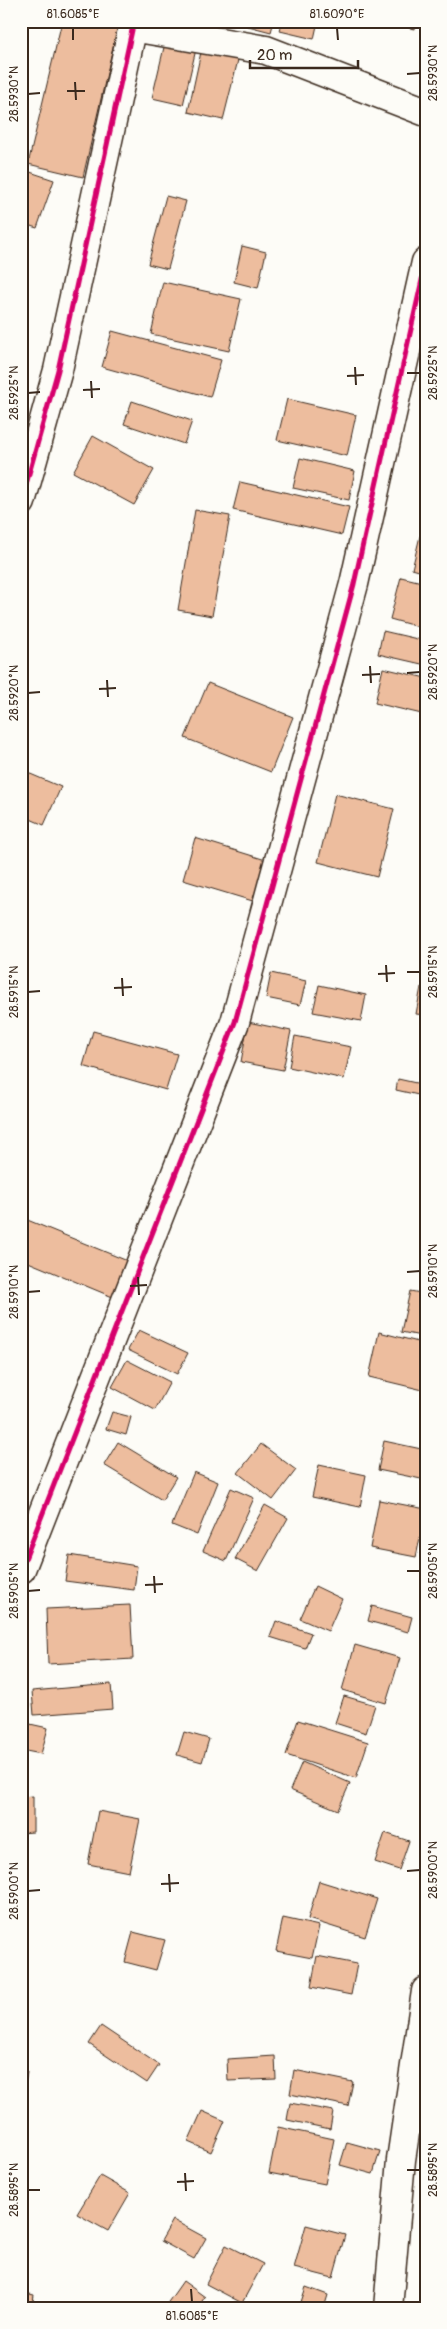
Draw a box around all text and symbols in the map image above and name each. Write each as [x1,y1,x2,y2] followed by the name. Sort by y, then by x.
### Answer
[47,7,99,22] text: 81.6085°E
[310,7,364,22] text: 81.6090°E
[250,38,357,70] scale bar
[426,45,441,101] text: 28.5930°N
[257,46,292,65] text: 20 m
[7,66,22,122] text: 28.5930°N
[426,346,441,400] text: 28.5925°N
[7,366,22,420] text: 28.5925°N
[426,644,441,700] text: 28.5920°N
[7,665,22,721] text: 28.5920°N
[426,946,441,998] text: 28.5915°N
[7,966,22,1018] text: 28.5915°N
[426,1244,441,1298] text: 28.5910°N
[7,1265,22,1319] text: 28.5910°N
[426,1543,441,1599] text: 28.5905°N
[7,1563,22,1619] text: 28.5905°N
[426,1841,441,1899] text: 28.5900°N
[7,1862,22,1920] text: 28.5900°N
[426,2143,441,2197] text: 28.5895°N
[7,2163,22,2217] text: 28.5895°N
[166,2309,218,2324] text: 81.6085°E

